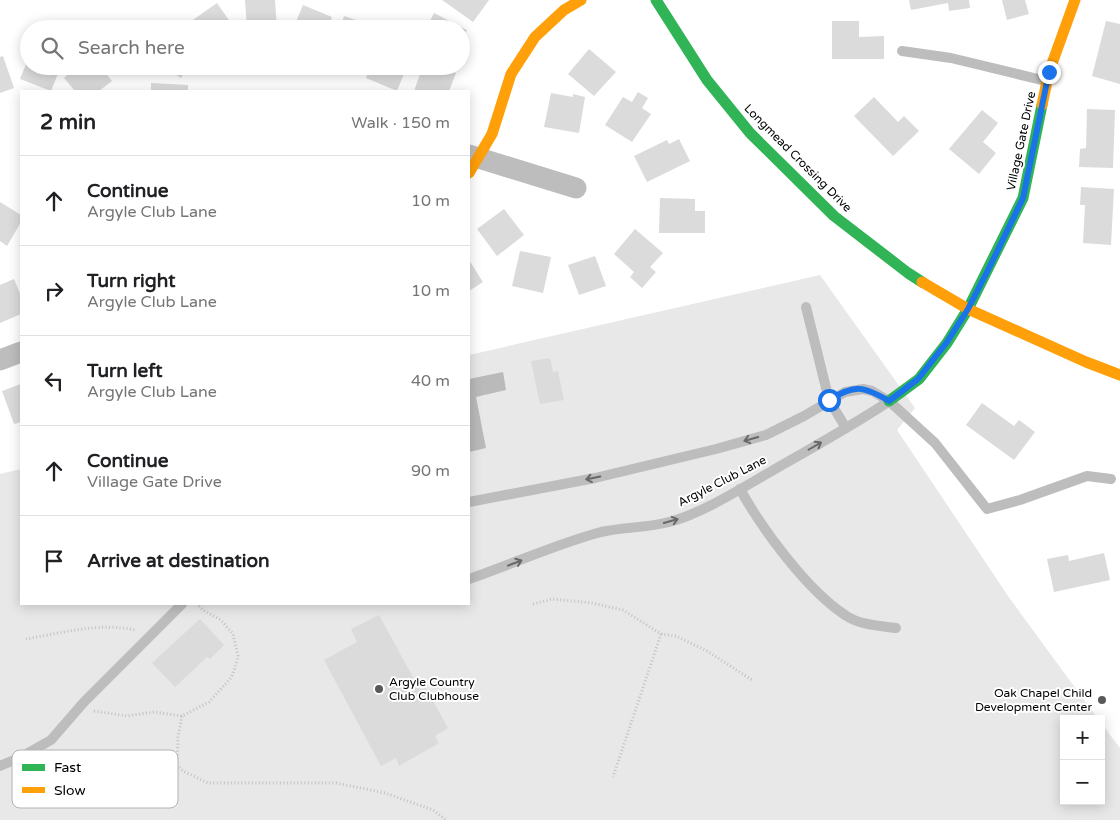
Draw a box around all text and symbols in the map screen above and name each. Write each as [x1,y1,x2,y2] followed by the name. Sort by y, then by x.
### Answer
[20,20,470,75] search box
[38,34,66,62] icon: search
[78,37,185,59] text: Search here
[1038,61,1061,84] route end
[1004,90,1038,192] street label: Village Gate Drive
[741,101,855,215] street label: Longmead Crossing Drive
[40,110,96,135] text: 2 min
[351,113,450,133] text: Walk · 150 m
[87,180,169,202] text: Continue
[40,187,68,215] icon: ahead
[411,191,450,211] text: 10 m
[87,202,217,222] text: Argyle Club Lane
[87,270,175,292] text: Turn right
[40,277,68,305] icon: right
[411,281,450,301] text: 10 m
[87,292,217,312] text: Argyle Club Lane
[87,360,163,382] text: Turn left
[40,367,68,395] icon: left
[411,371,450,391] text: 40 m
[87,382,217,402] text: Argyle Club Lane
[818,389,841,412] route start
[743,435,759,445] one-way arrow
[807,441,822,451] one-way arrow
[87,450,169,472] text: Continue
[675,453,769,509] street label: Argyle Club Lane
[40,457,68,485] icon: ahead
[411,461,450,481] text: 90 m
[87,472,222,492] text: Village Gate Drive
[585,474,601,484] one-way arrow
[662,515,678,525] one-way arrow
[40,547,68,575] icon: arrive
[87,550,270,572] text: Arrive at destination
[507,558,522,567] one-way arrow
[389,675,479,703] place label: Argyle Country Club Clubhouse
[373,683,385,695] marker: Argyle Country Club Clubhouse
[975,686,1092,714] place label: Oak Chapel Child Development Center
[1096,694,1108,706] marker: Oak Chapel Child Development Center
[1060,715,1105,805] map controls
[1060,715,1105,760] button: +
[12,750,178,808] legend
[54,759,82,776] text: Fast
[1060,760,1105,805] button: −
[54,782,86,799] text: Slow

